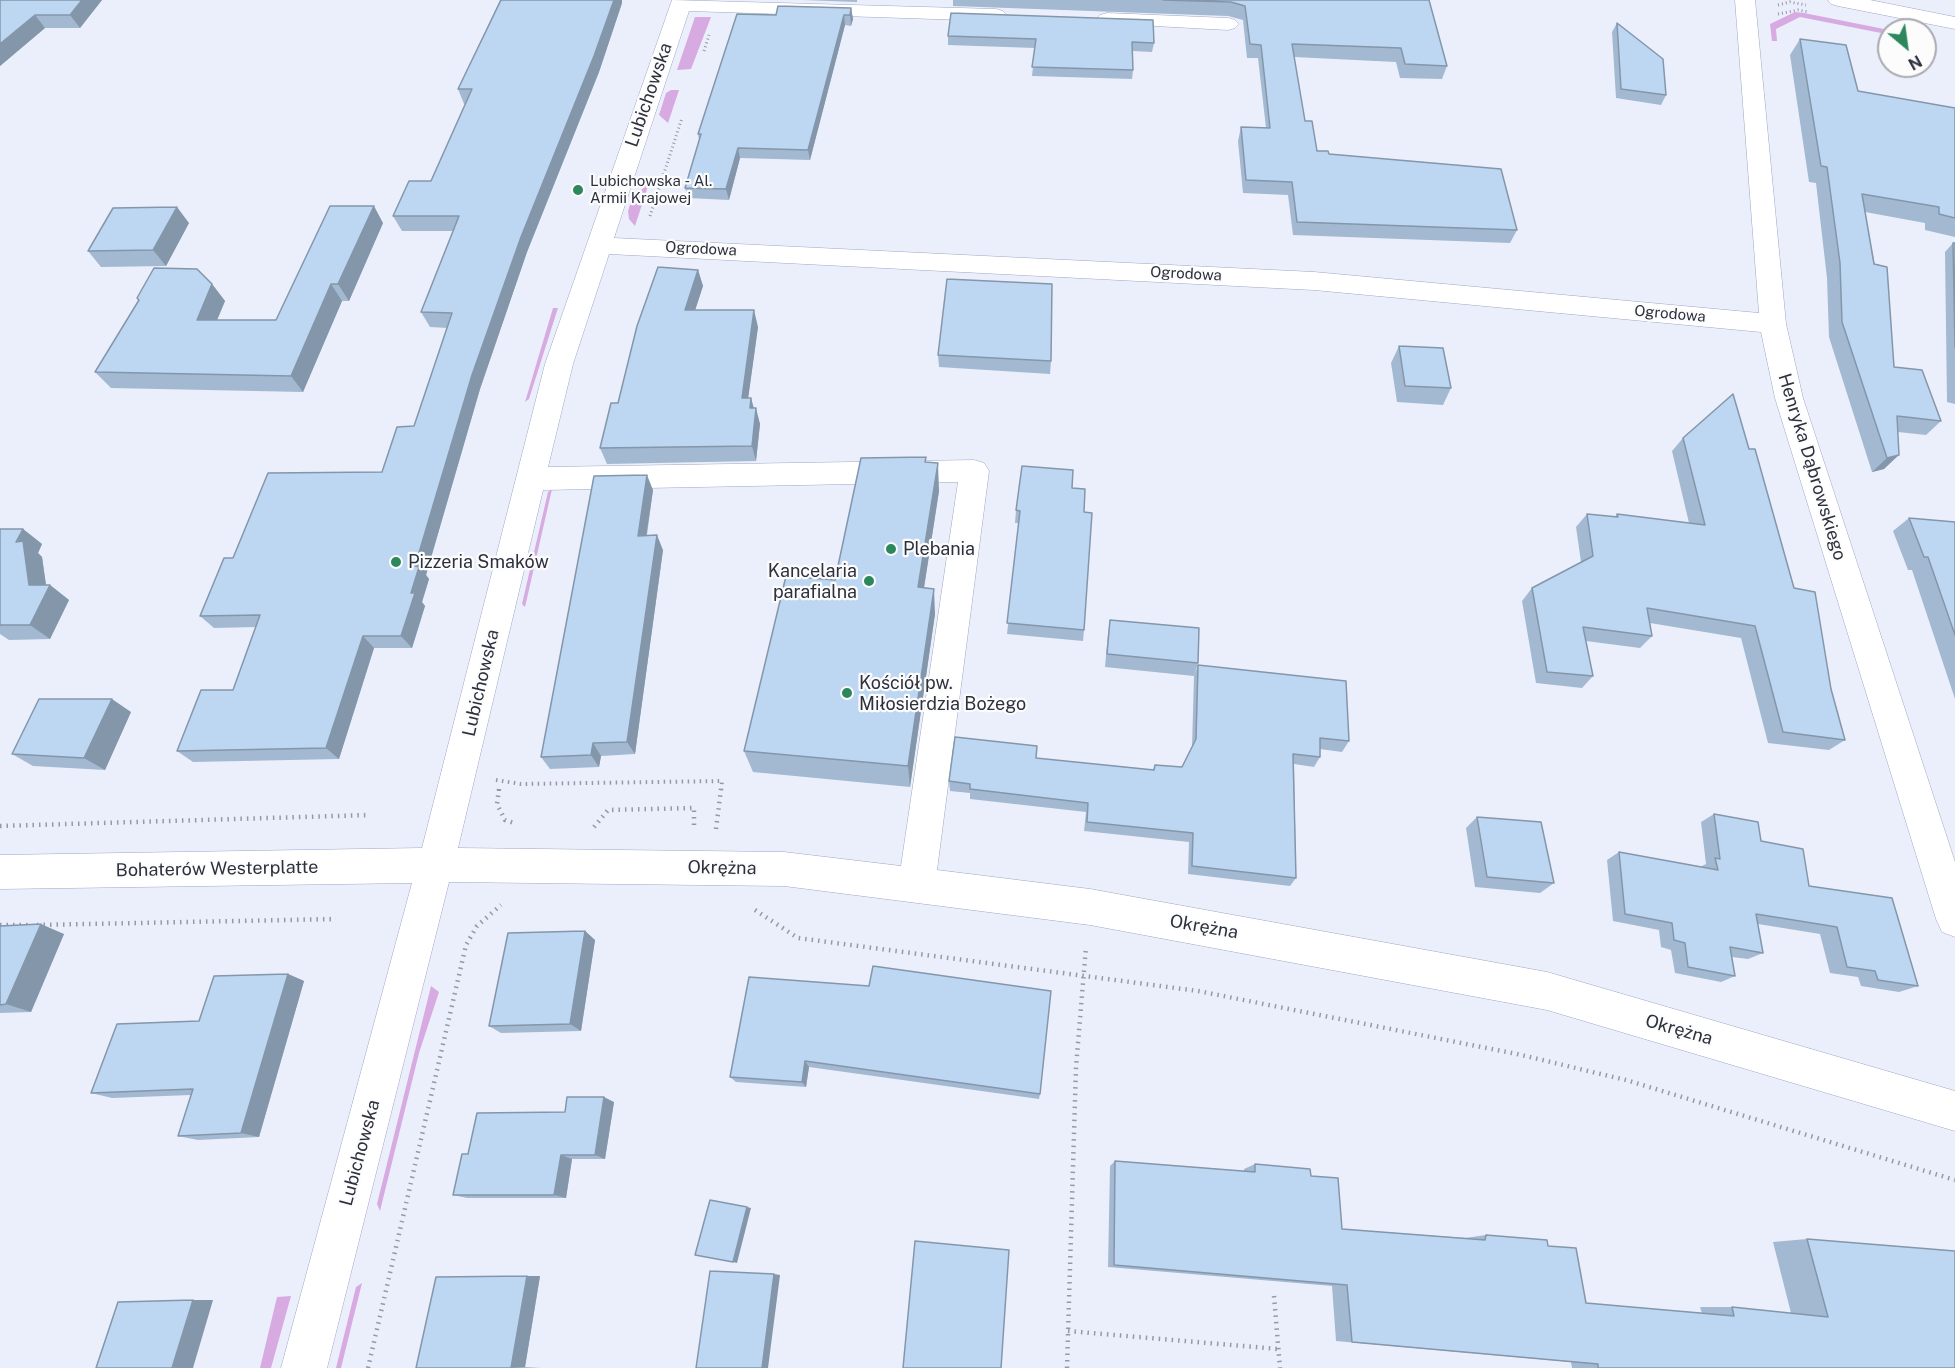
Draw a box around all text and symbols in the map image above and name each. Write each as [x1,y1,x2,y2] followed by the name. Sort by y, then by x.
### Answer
[1877,18,1937,78] north arrow
[621,40,677,150] street label: Lubichowska
[1905,51,1925,74] text: N
[590,172,712,207] place label: Lubichowska - Al. Armii Krajowej
[571,183,585,197] marker: Lubichowska - Al. Armii Krajowej
[665,238,737,260] street label: Ogrodowa
[1150,263,1222,285] street label: Ogrodowa
[1634,302,1706,326] street label: Ogrodowa
[1773,371,1851,563] street label: Henryka Dąbrowskiego
[903,538,975,560] place label: Plebania
[884,542,898,556] marker: Plebania
[408,551,549,573] place label: Pizzeria Smaków
[389,555,403,569] marker: Pizzeria Smaków
[768,560,857,602] place label: Kancelaria parafialna
[862,574,876,588] marker: Kancelaria parafialna
[458,627,504,739] street label: Lubichowska
[859,672,1026,714] place label: Kościół pw. Miłosierdzia Bożego
[840,686,854,700] marker: Kościół pw. Miłosierdzia Bożego
[116,856,318,882] street label: Bohaterów Westerplatte
[687,857,757,879] street label: Okrężna
[1168,910,1240,944] street label: Okrężna
[1643,1010,1715,1050] street label: Okrężna
[335,1098,385,1208] street label: Lubichowska

